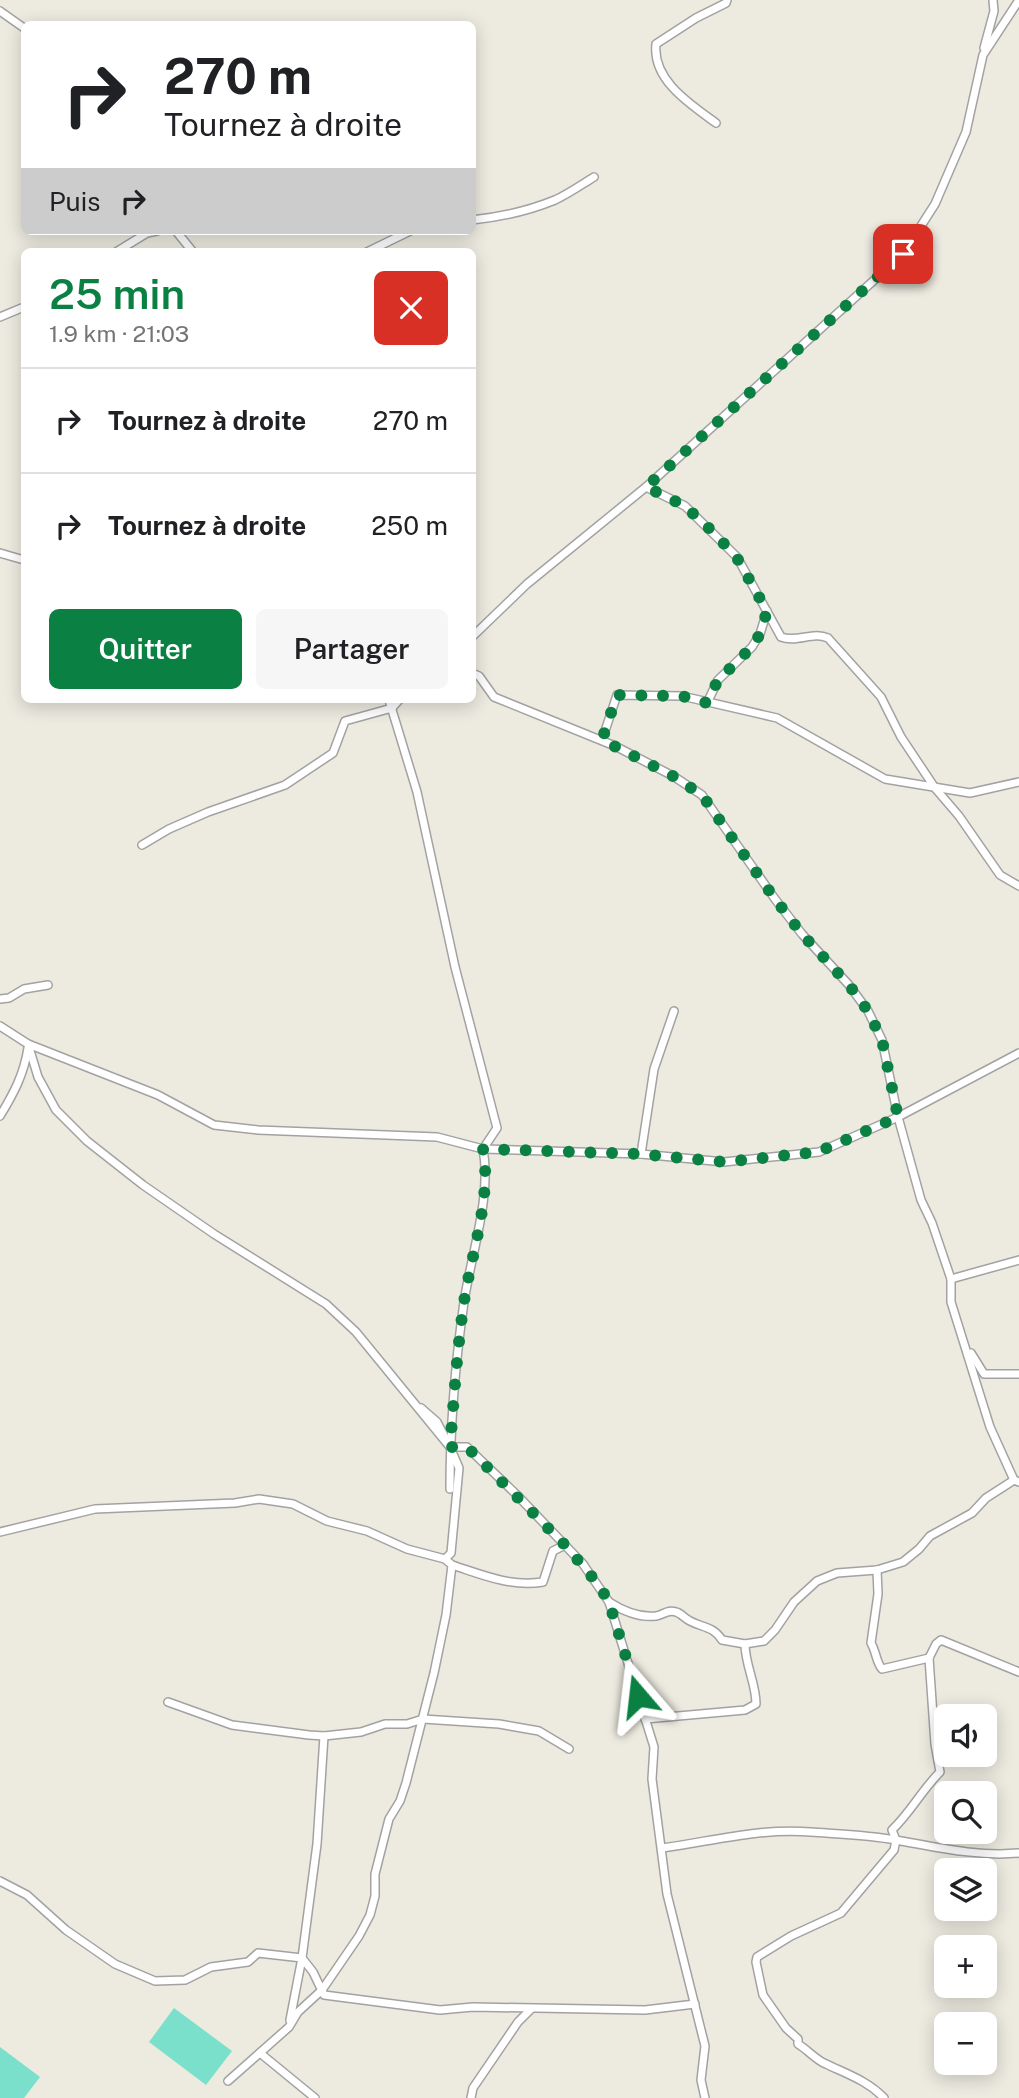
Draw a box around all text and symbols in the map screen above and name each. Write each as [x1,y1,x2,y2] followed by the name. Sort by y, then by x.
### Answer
[164,47,312,105] text: 270 m
[49,49,140,140] icon: right
[164,106,402,143] text: Tournez à droite
[114,182,152,220] icon: right
[49,186,100,217] text: Puis
[873,224,933,284] pin
[884,235,922,273] icon: arrive
[49,269,185,318] text: 25 min
[374,271,448,345] button: close
[49,320,189,347] text: 1.9 km · 21:03
[49,402,87,440] icon: right
[108,405,306,436] text: Tournez à droite
[373,405,448,436] text: 270 m
[49,507,87,545] icon: right
[108,510,306,541] text: Tournez à droite
[371,510,448,541] text: 250 m
[49,609,242,689] button: Quitter
[256,609,448,689] button: Partager
[601,1659,675,1733] position arrow
[934,1704,997,2075] map controls
[934,1704,997,1767] button: sound
[934,1781,997,1844] button: search
[934,1858,997,1921] button: layers
[934,1935,997,1998] button: +
[934,2012,997,2075] button: −

